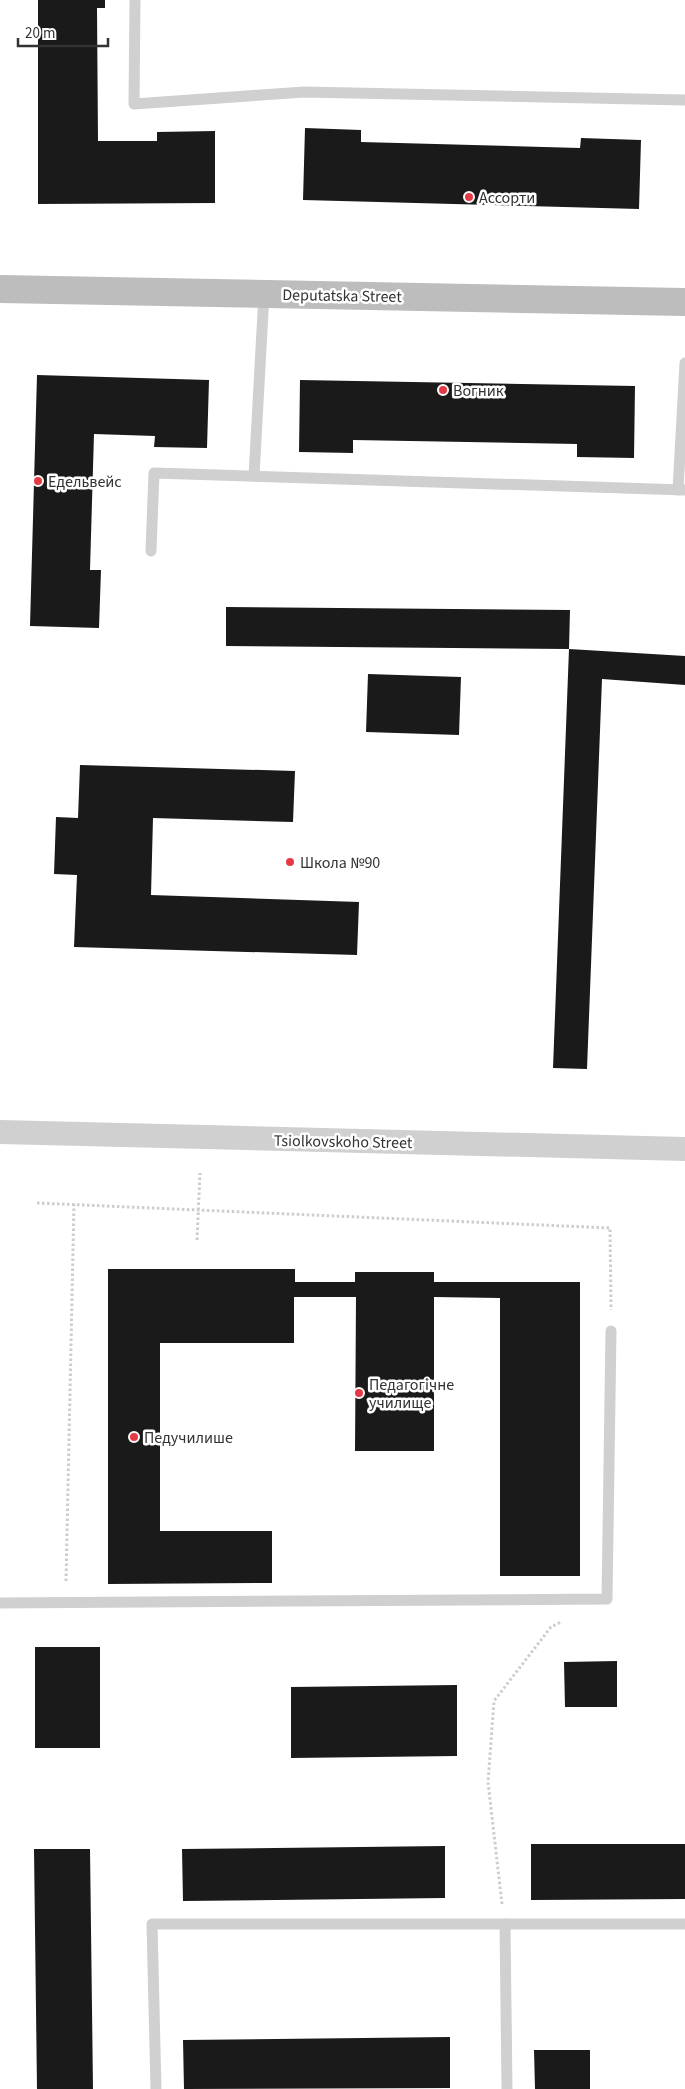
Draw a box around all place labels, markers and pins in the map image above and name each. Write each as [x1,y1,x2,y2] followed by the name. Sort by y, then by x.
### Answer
[479,187,535,209] place label: Ассорти
[463,191,475,203] marker: Ассорти
[453,380,504,402] place label: Вогник
[437,384,449,396] marker: Вогник
[48,471,122,493] place label: Едельвейс
[32,475,44,487] marker: Едельвейс
[300,852,380,874] place label: Школа №90
[284,856,296,868] marker: Школа №90
[369,1374,454,1414] place label: Педагогічне училище
[353,1387,365,1399] marker: Педагогічне училище
[144,1427,233,1449] place label: Педучилише
[128,1431,140,1443] marker: Педучилише

